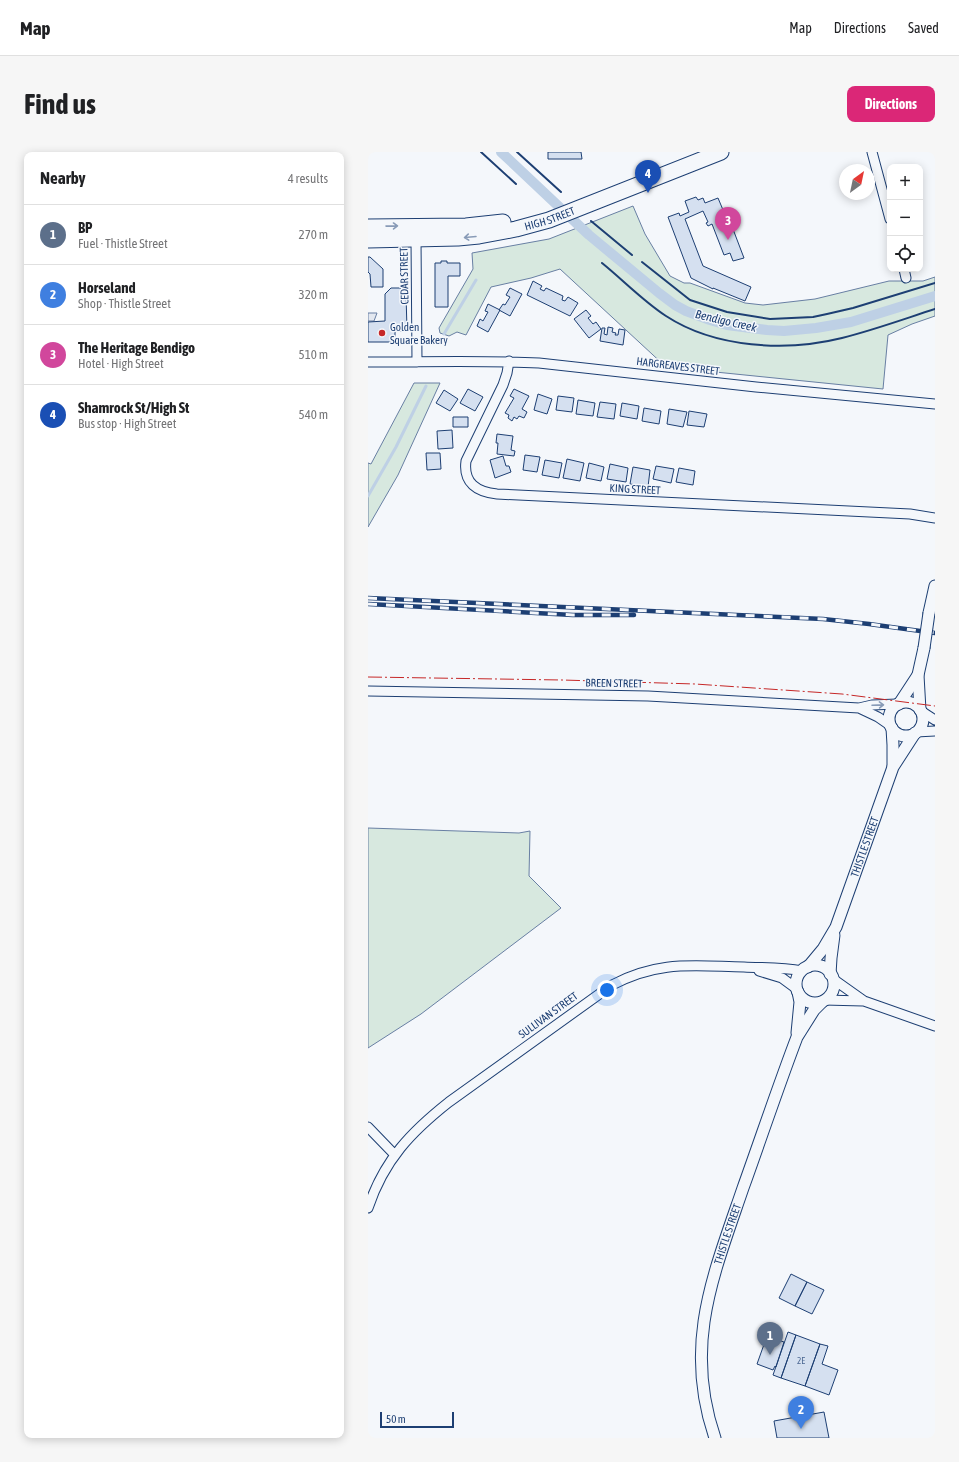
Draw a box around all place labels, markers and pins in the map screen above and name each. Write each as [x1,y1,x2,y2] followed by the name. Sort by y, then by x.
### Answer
[635,160,661,193] pin: 4
[715,207,741,240] pin: 3
[390,321,448,346] place label: Golden Square Bakery
[377,328,387,338] marker: Golden Square Bakery
[757,1322,783,1355] pin: 1
[788,1396,814,1429] pin: 2

